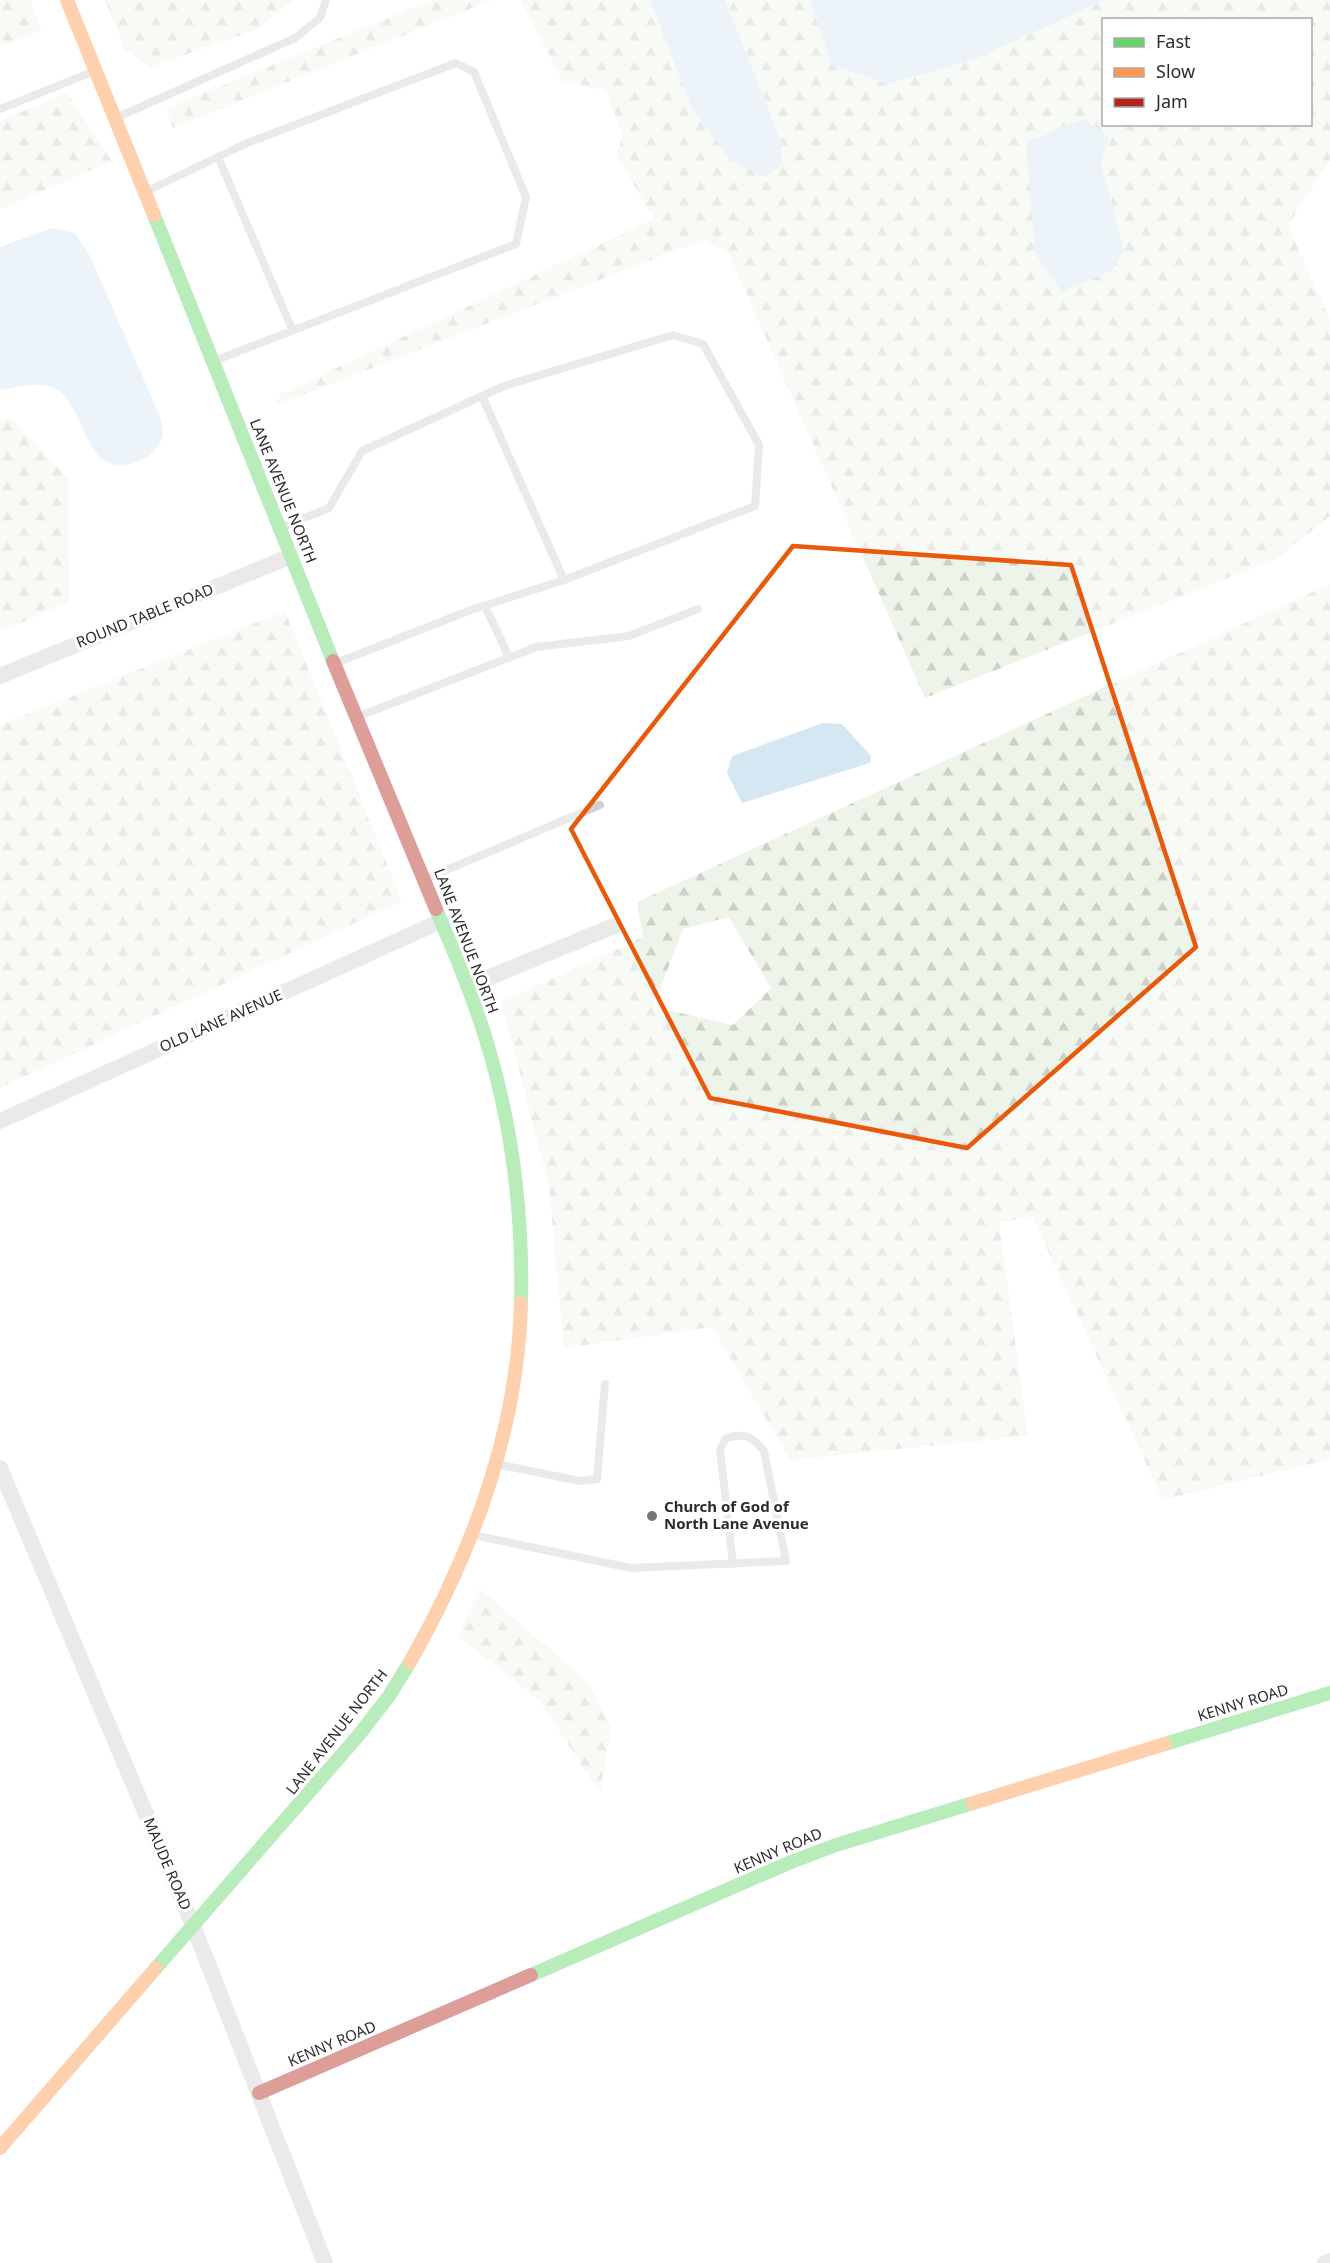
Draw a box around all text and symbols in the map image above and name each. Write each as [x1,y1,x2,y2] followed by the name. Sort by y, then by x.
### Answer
[1102,18,1312,126] legend
[1156,29,1191,53] text: Fast
[1156,59,1195,83] text: Slow
[1154,89,1188,113] text: Jam
[246,416,322,566] street label: LANE AVENUE NORTH
[73,578,216,652] street label: ROUND TABLE ROAD
[430,865,504,1016] street label: LANE AVENUE NORTH
[156,984,285,1056] street label: OLD LANE AVENUE
[664,1496,809,1533] place label: Church of God of North Lane Avenue
[645,1509,659,1523] marker: Church of God of North Lane Avenue
[281,1665,391,1798] street label: LANE AVENUE NORTH
[1195,1679,1291,1725] street label: KENNY ROAD
[139,1814,196,1913] street label: MAUDE ROAD
[730,1822,825,1878] street label: KENNY ROAD
[284,2015,379,2071] street label: KENNY ROAD

